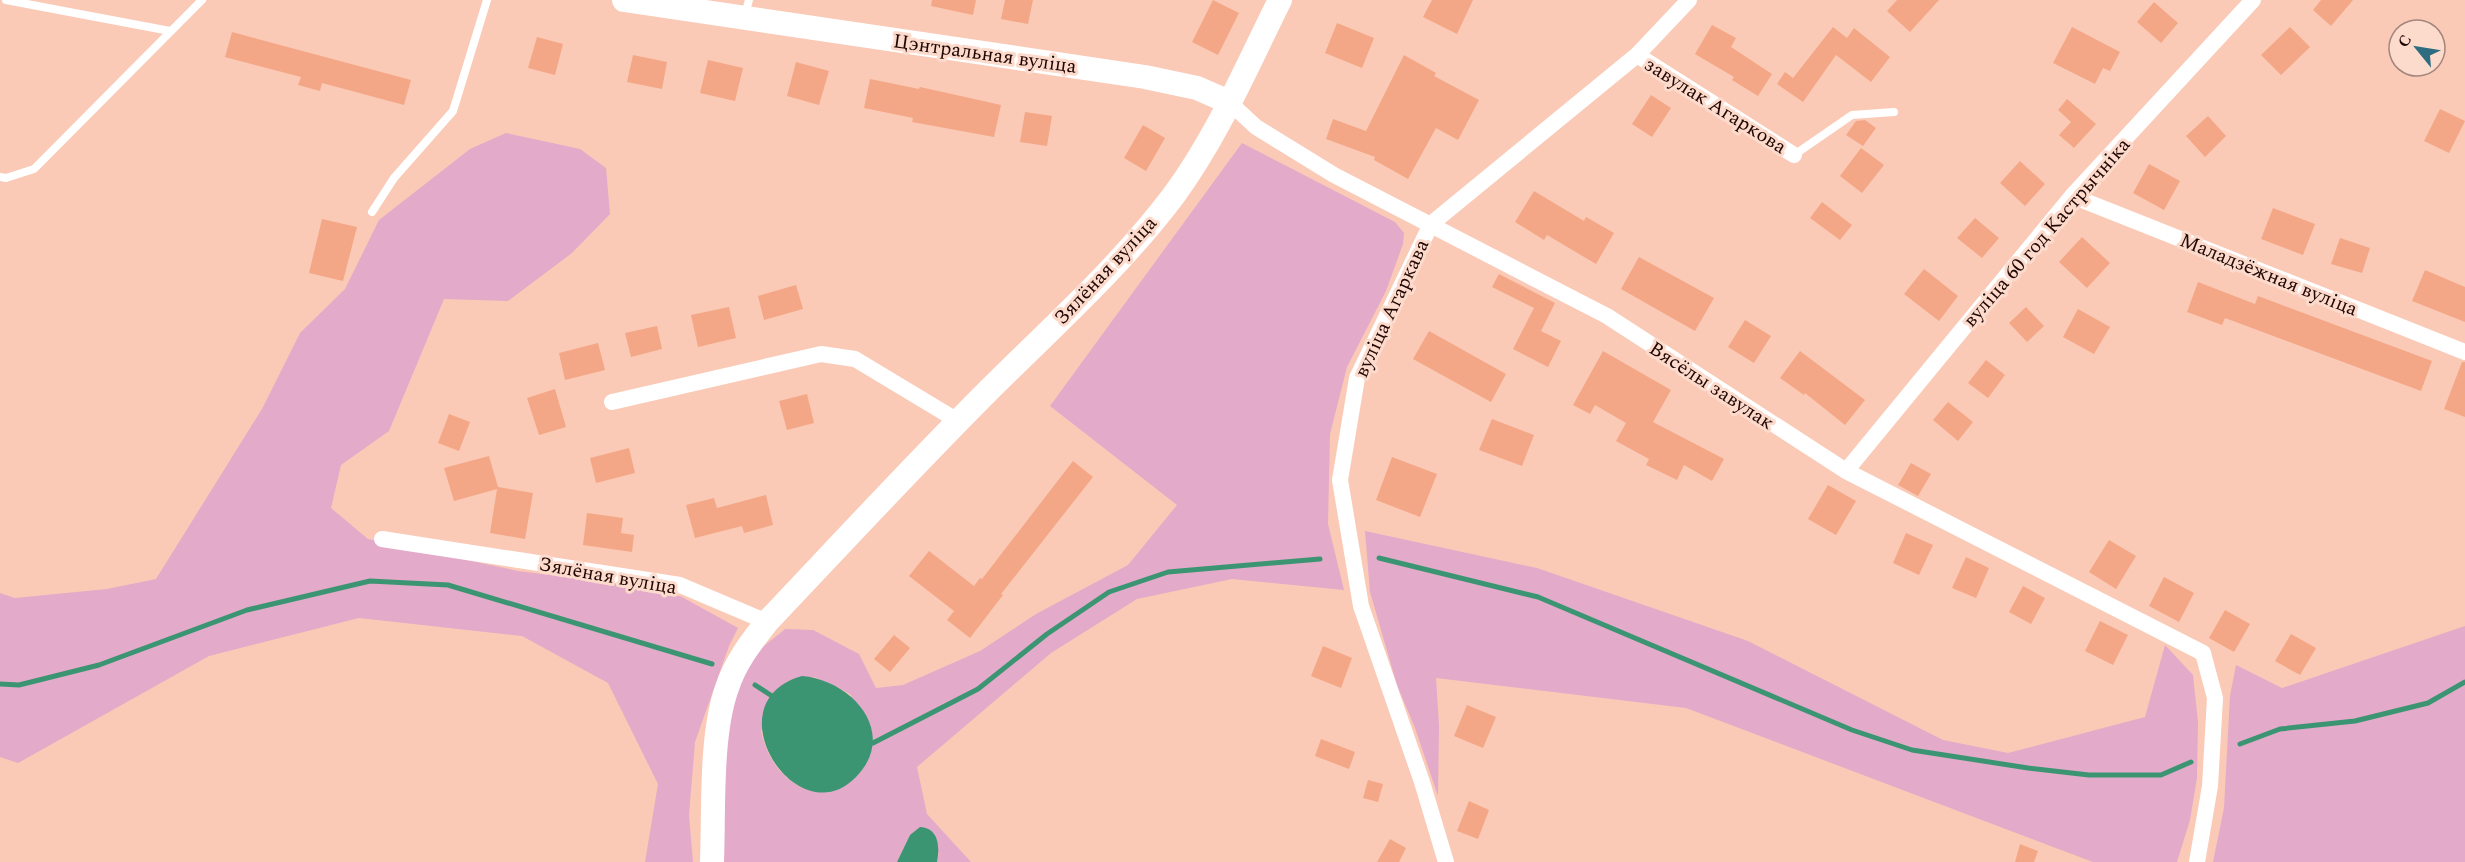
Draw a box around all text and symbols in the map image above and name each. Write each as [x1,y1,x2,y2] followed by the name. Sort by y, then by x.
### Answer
[2387,18,2447,78] north arrow
[891,26,1079,82] street label: Цэнтральная вуліца
[2392,30,2418,52] text: С
[1638,50,1793,162] street label: завулак Агаркова
[1956,131,2138,334] street label: вуліца 60 год Кастрычніка
[1047,209,1164,332] street label: Зялёная вуліца
[2175,225,2362,324] street label: Маладзёжная вуліца
[1347,234,1437,383] street label: вуліца Агаркава
[1643,334,1780,438] street label: Вясёлы завулак
[536,549,679,603] street label: Зялёная вуліца

